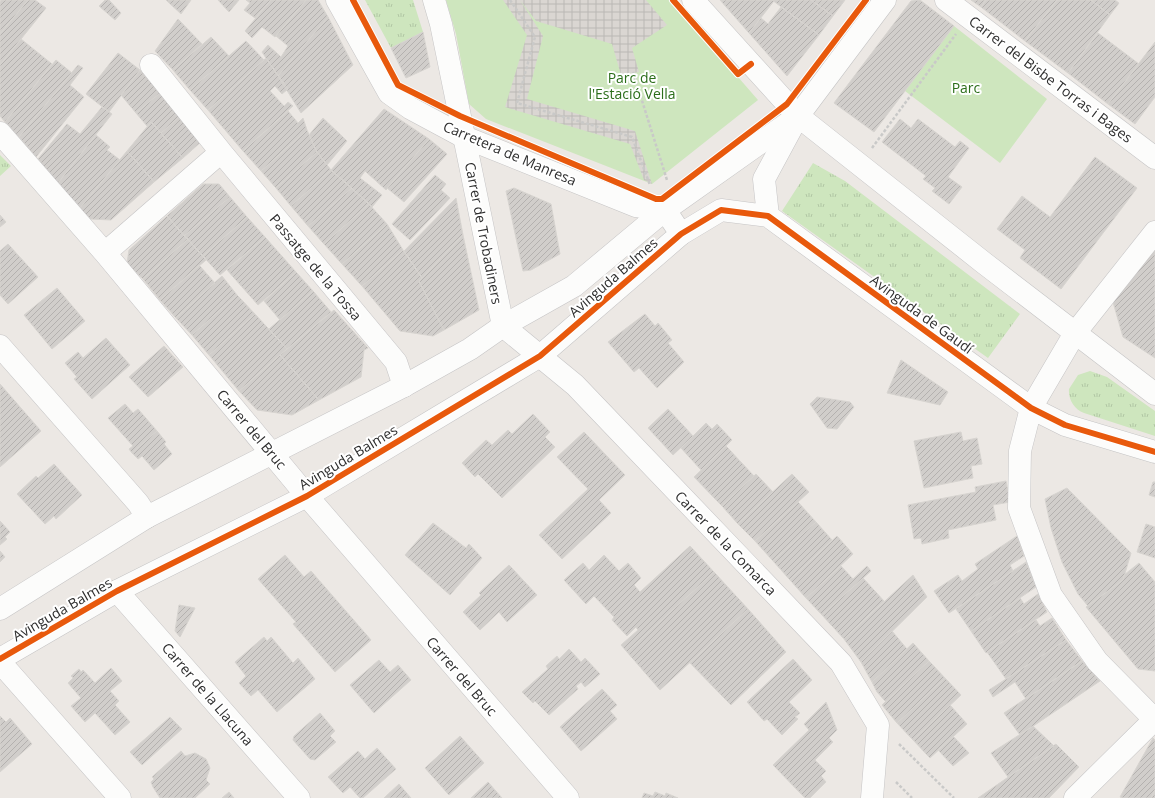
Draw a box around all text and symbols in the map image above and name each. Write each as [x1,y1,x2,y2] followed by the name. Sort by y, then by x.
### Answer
[965,11,1137,147] street label: Carrer del Bisbe Torras i Bages
[588,68,676,103] park label: Parc de l'Estació Vella
[952,78,981,97] park label: Parc
[440,116,580,190] street label: Carretera de Manresa
[461,160,507,306] street label: Carrer de Trobadiners
[266,210,366,324] street label: Passatge de la Tossa
[565,233,662,321] street label: Avinguda Balmes
[867,270,978,358] street label: Avinguda de Gaudí
[213,385,291,473] street label: Carrer del Bruc
[295,420,401,494] street label: Avinguda Balmes
[671,487,781,599] street label: Carrer de la Comarca
[9,573,116,645] street label: Avinguda Balmes
[422,632,502,720] street label: Carrer del Bruc
[158,638,258,750] street label: Carrer de la Llacuna

